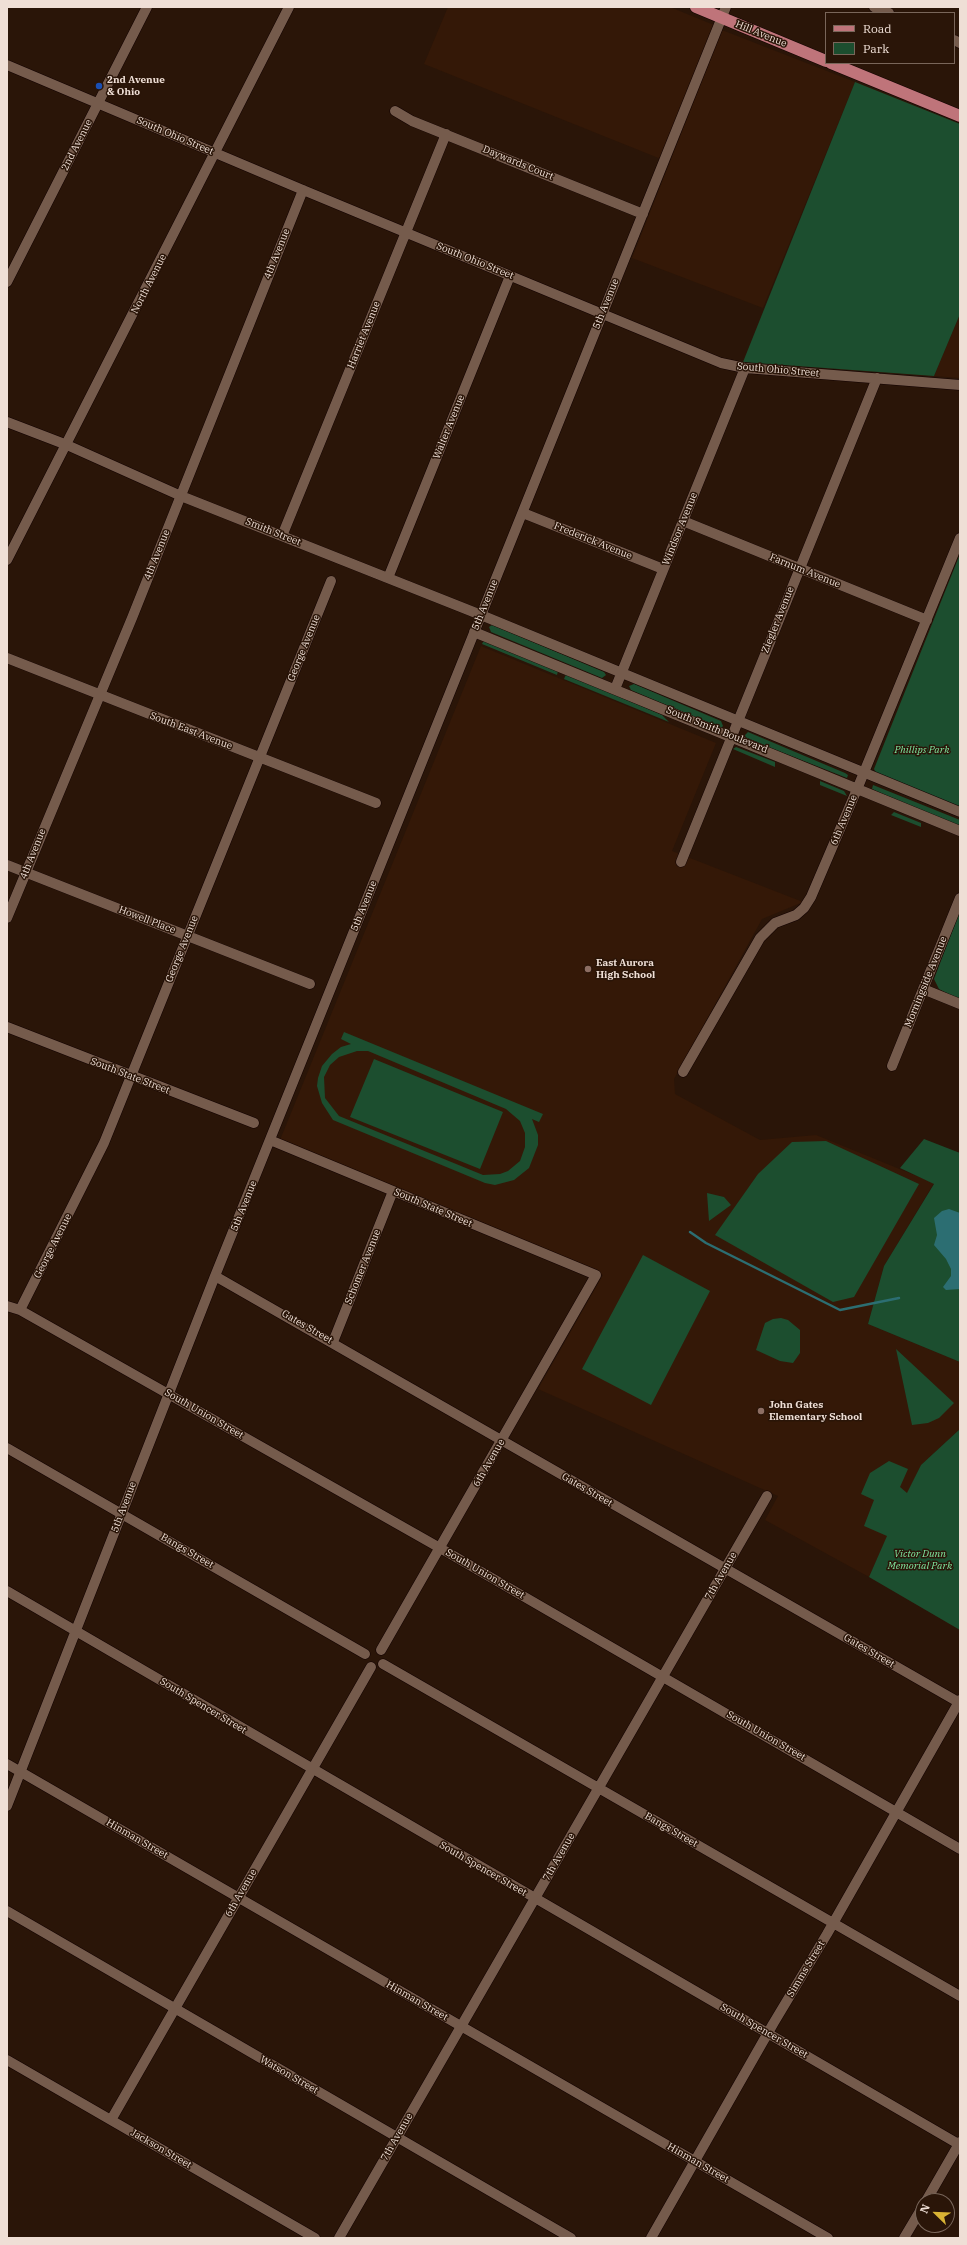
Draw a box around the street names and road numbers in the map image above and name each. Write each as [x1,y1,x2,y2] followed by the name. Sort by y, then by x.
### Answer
[733,18,789,50] street label: Hill Avenue
[135,114,215,158] street label: South Ohio Street
[59,117,95,173] street label: 2nd Avenue
[481,143,555,183] street label: Daywards Court
[261,227,293,281] street label: 4th Avenue
[435,240,515,282] street label: South Ohio Street
[129,252,169,316] street label: North Avenue
[590,277,622,331] street label: 5th Avenue
[345,300,383,370] street label: Harriet Avenue
[736,360,820,380] street label: South Ohio Street
[431,393,467,461] street label: Walter Avenue
[660,491,700,567] street label: Windsor Avenue
[244,515,302,549] street label: Smith Street
[552,520,634,562] street label: Frederick Avenue
[141,528,173,582] street label: 4th Avenue
[768,551,842,591] street label: Farnum Avenue
[469,578,501,632] street label: 5th Avenue
[759,585,797,655] street label: Ziegler Avenue
[285,613,323,683] street label: George Avenue
[664,704,770,756] street label: South Smith Boulevard
[148,710,234,752] street label: South East Avenue
[828,793,860,847] street label: 6th Avenue
[17,827,49,881] street label: 4th Avenue
[348,879,380,933] street label: 5th Avenue
[117,904,177,936] street label: Howell Place
[163,914,201,984] street label: George Avenue
[902,935,950,1029] street label: Morningside Avenue
[89,1055,171,1097] street label: South State Street
[228,1179,260,1233] street label: 5th Avenue
[392,1186,474,1230] street label: South State Street
[32,1212,74,1280] street label: George Avenue
[343,1228,383,1306] street label: Schomer Avenue
[279,1308,335,1346] street label: Gates Street
[162,1387,246,1441] street label: South Union Street
[470,1437,508,1489] street label: 6th Avenue
[559,1471,615,1509] street label: Gates Street
[109,1480,139,1534] street label: 5th Avenue
[158,1531,216,1571] street label: Bangs Street
[443,1547,527,1601] street label: South Union Street
[702,1550,740,1602] street label: 7th Avenue
[841,1632,897,1670] street label: Gates Street
[158,1675,248,1737] street label: South Spencer Street
[724,1709,808,1763] street label: South Union Street
[642,1810,700,1850] street label: Bangs Street
[104,1817,170,1861] street label: Hinman Street
[540,1831,578,1883] street label: 7th Avenue
[437,1839,529,1899] street label: South Spencer Street
[222,1867,260,1919] street label: 6th Avenue
[785,1939,827,1999] street label: Simms Street
[384,1979,450,2023] street label: Hinman Street
[718,2001,810,2061] street label: South Spencer Street
[258,2053,320,2097] street label: Watson Street
[378,2111,416,2163] street label: 7th Avenue
[128,2127,194,2171] street label: Jackson Street
[665,2141,731,2185] street label: Hinman Street

